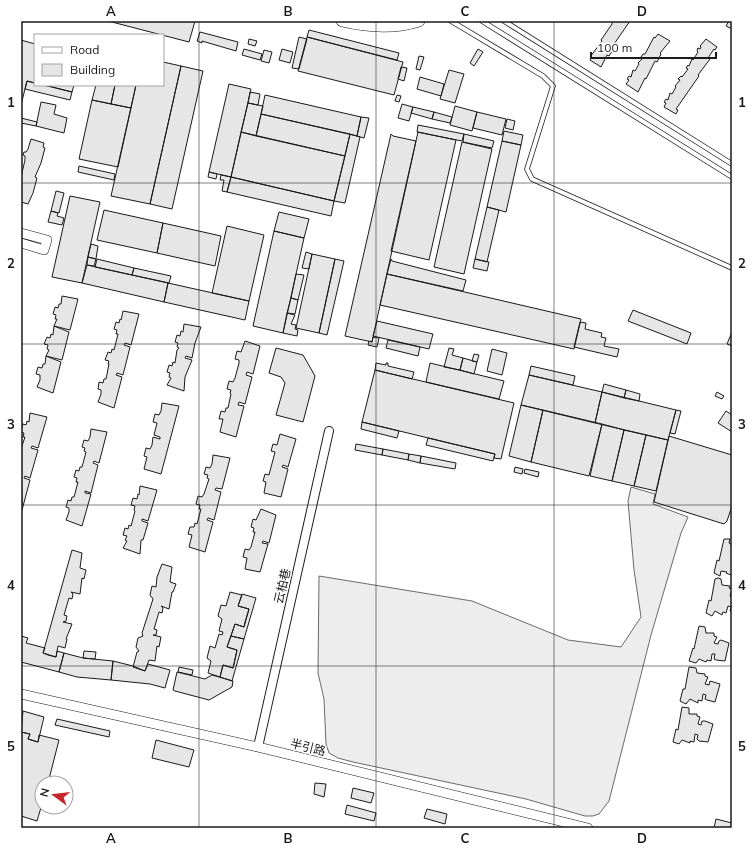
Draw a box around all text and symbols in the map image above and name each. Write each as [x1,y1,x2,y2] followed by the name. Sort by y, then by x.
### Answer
[106,3,116,19] text: A
[284,3,293,19] text: B
[461,3,470,19] text: C
[637,3,647,19] text: D
[34,34,164,86] legend
[591,34,716,60] scale bar
[597,40,632,55] text: 100 m
[70,42,99,57] text: Road
[70,62,115,77] text: Building
[7,94,15,110] text: 1
[738,94,746,110] text: 1
[7,255,15,271] text: 2
[738,255,746,271] text: 2
[7,416,15,432] text: 3
[738,416,746,432] text: 3
[271,567,293,605] street label: 云柏巷
[7,577,15,593] text: 4
[738,577,746,593] text: 4
[289,735,327,759] street label: 半引路
[7,738,15,754] text: 5
[738,738,746,754] text: 5
[34,775,74,815] north arrow
[37,787,52,798] text: N
[106,830,116,846] text: A
[284,830,293,846] text: B
[461,830,470,846] text: C
[637,830,647,846] text: D

